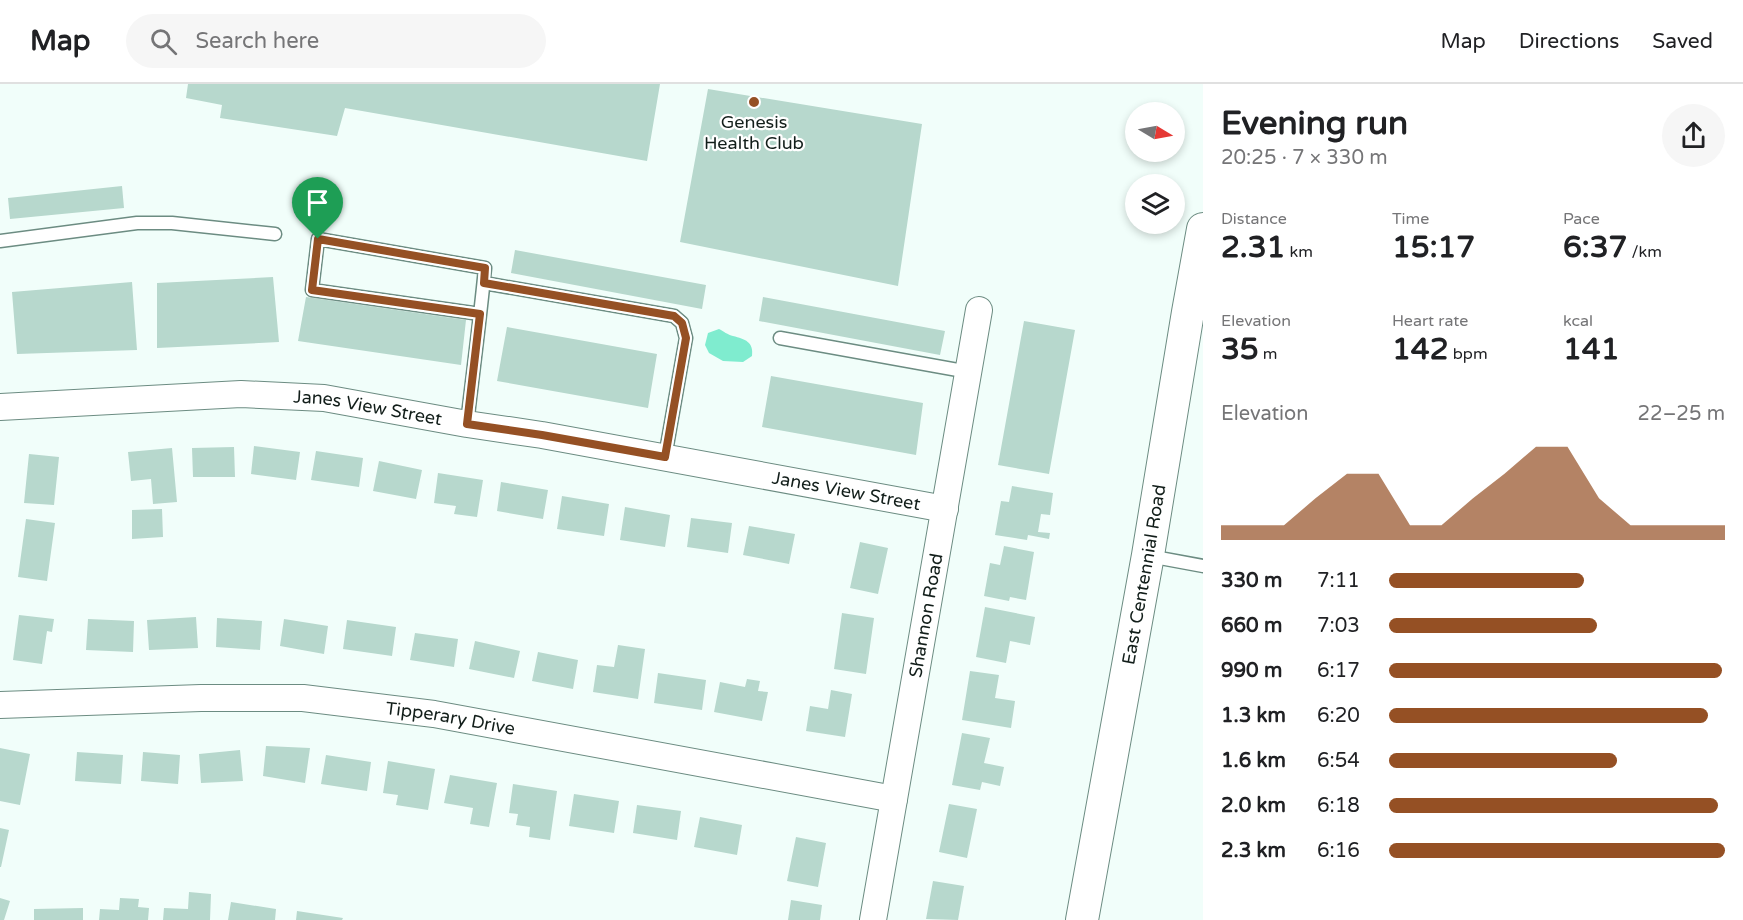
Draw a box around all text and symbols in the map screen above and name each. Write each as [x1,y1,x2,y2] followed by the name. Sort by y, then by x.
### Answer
[126,14,546,68] search box
[30,24,90,58] text: Map
[147,25,180,58] icon: search
[195,28,319,54] text: Search here
[1440,29,1486,54] text: Map
[1519,29,1619,54] text: Directions
[1652,29,1713,54] text: Saved
[747,95,761,109] marker: Genesis Health Club
[1125,102,1185,162] north arrow
[1125,102,1185,234] map controls
[1221,104,1408,143] text: Evening run
[1662,104,1725,167] button: share
[704,111,804,154] place label: Genesis Health Club
[1221,146,1388,170] text: 20:25 · 7 × 330 m
[1125,174,1185,234] button: layers
[292,177,343,239] pin
[301,186,334,219] icon: arrive
[1221,209,1287,229] text: Distance
[1392,209,1429,229] text: Time
[1563,209,1600,229] text: Pace
[1221,229,1285,266] text: 2.31
[1392,229,1475,266] text: 15:17
[1563,229,1627,266] text: 6:37
[1285,242,1313,262] text: km
[1627,242,1662,262] text: /km
[1221,311,1291,331] text: Elevation
[1392,311,1468,331] text: Heart rate
[1563,311,1593,331] text: kcal
[1221,331,1259,368] text: 35
[1392,331,1449,368] text: 142
[1563,331,1620,368] text: 141
[1259,344,1278,364] text: m
[1449,344,1488,364] text: bpm
[293,386,444,430] street label: Janes View Street
[1221,402,1308,426] text: Elevation
[1638,402,1725,426] text: 22–25 m
[770,466,922,515] street label: Janes View Street
[1117,483,1170,666] street label: East Centennial Road
[904,552,948,679] street label: Shannon Road
[1221,569,1282,593] text: 330 m
[1317,569,1360,593] text: 7:11
[1221,614,1282,638] text: 660 m
[1317,614,1360,638] text: 7:03
[1221,659,1282,683] text: 990 m
[1317,659,1360,683] text: 6:17
[384,697,517,740] street label: Tipperary Drive
[1221,704,1286,728] text: 1.3 km
[1317,704,1360,728] text: 6:20
[1221,749,1286,773] text: 1.6 km
[1317,749,1360,773] text: 6:54
[1221,794,1286,818] text: 2.0 km
[1317,794,1360,818] text: 6:18
[1221,839,1286,863] text: 2.3 km
[1317,839,1360,863] text: 6:16

